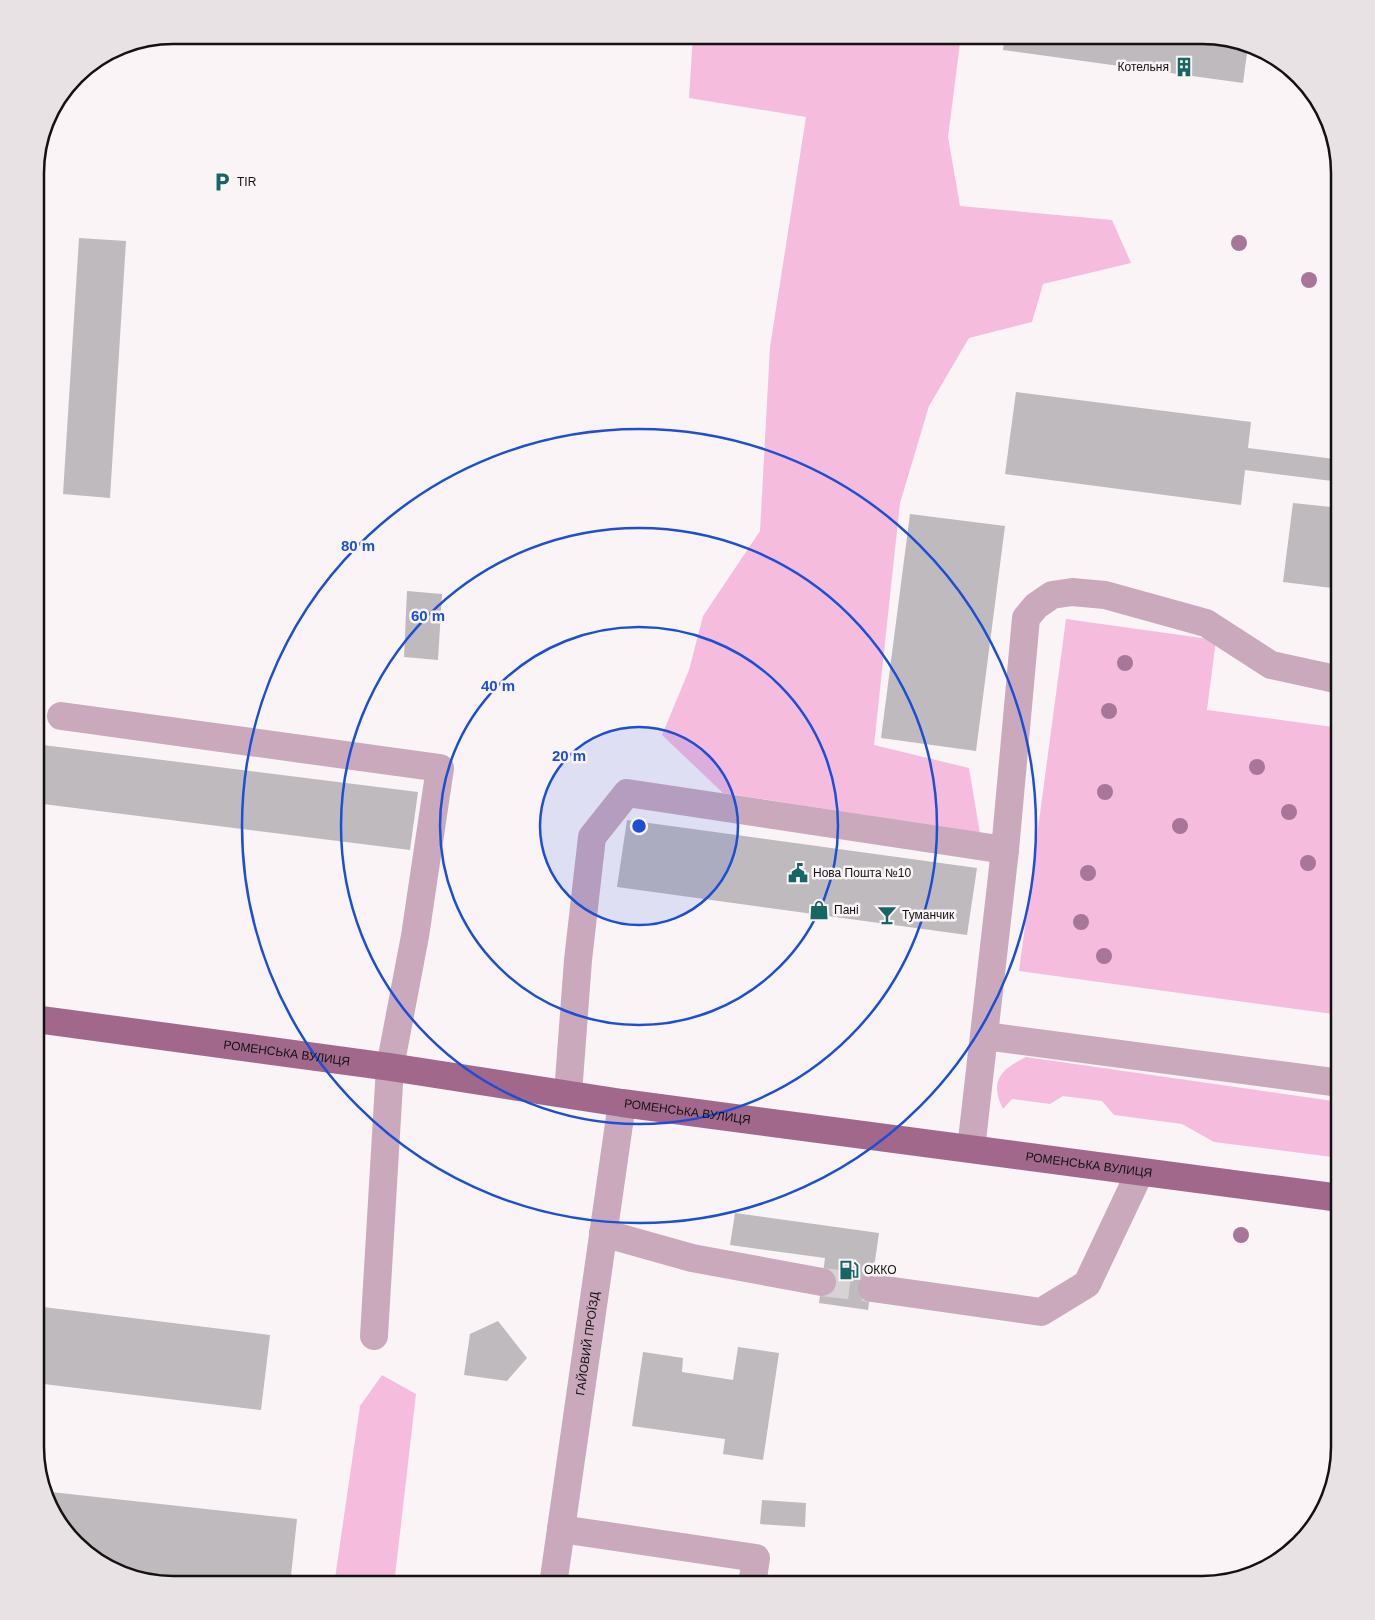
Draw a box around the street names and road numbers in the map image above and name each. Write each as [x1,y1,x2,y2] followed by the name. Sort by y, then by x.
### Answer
[223,1038,351,1069] street label: РОМЕНСЬКА ВУЛИЦЯ
[623,1096,752,1127] street label: РОМЕНСЬКА ВУЛИЦЯ
[1025,1149,1153,1180] street label: РОМЕНСЬКА ВУЛИЦЯ
[573,1291,602,1396] street label: ГАЙОВИЙ ПРОЇЗД

